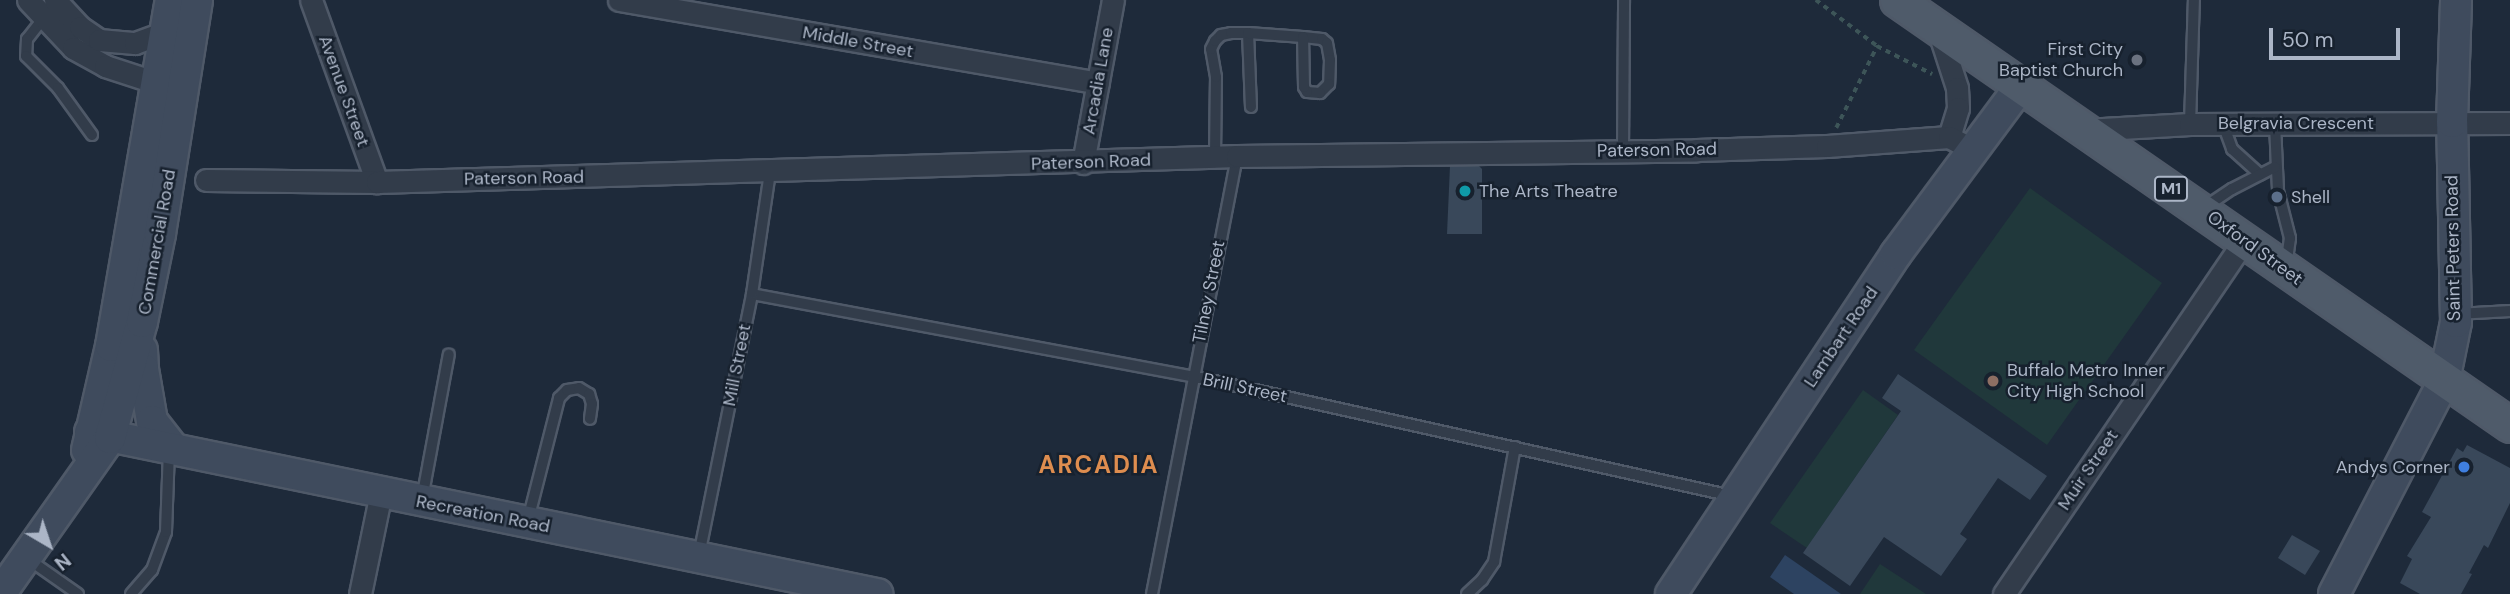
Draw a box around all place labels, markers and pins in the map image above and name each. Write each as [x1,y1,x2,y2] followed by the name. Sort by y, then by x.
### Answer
[1999,39,2123,82] place label: First City Baptist Church
[2129,52,2145,68] marker: First City Baptist Church
[1479,180,1618,202] place label: The Arts Theatre
[1457,183,1473,199] marker: The Arts Theatre
[2291,186,2330,208] place label: Shell
[2269,189,2285,205] marker: Shell
[2007,360,2165,402] place label: Buffalo Metro Inner City High School
[1985,373,2001,389] marker: Buffalo Metro Inner City High School
[2336,456,2450,478] place label: Andys Corner
[2456,459,2472,475] marker: Andys Corner

